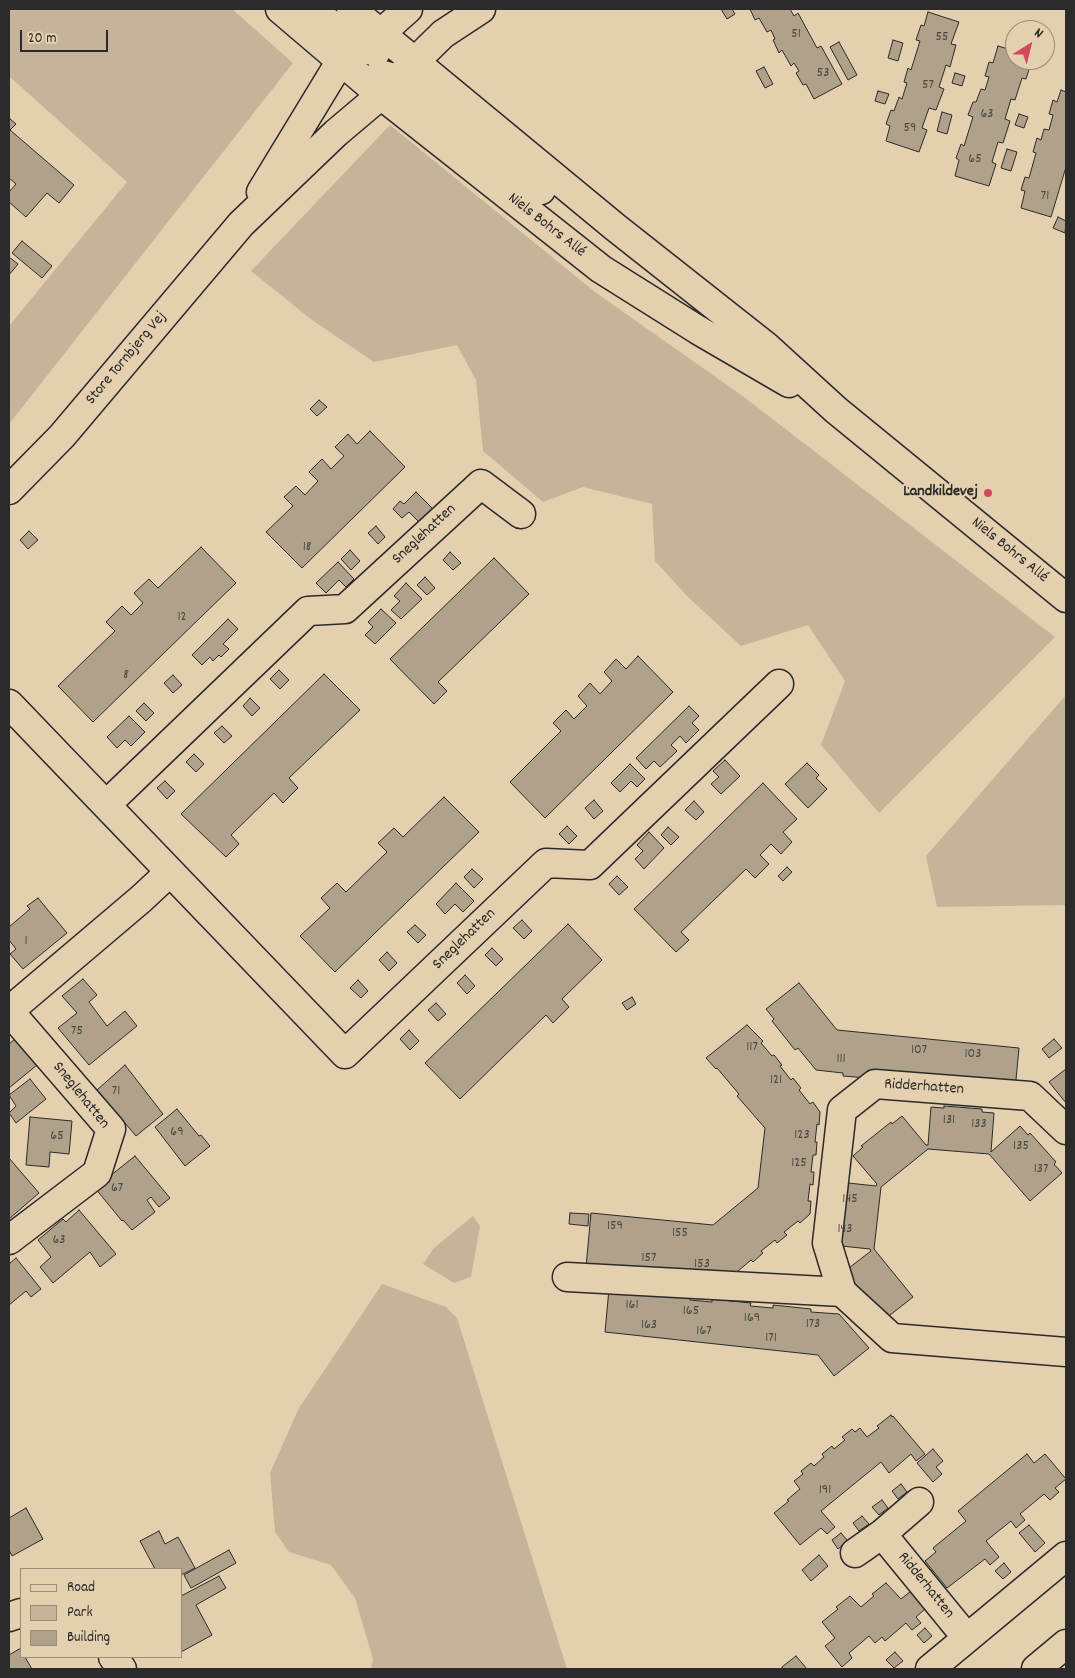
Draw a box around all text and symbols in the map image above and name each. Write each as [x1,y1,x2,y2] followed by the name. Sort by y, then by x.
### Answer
[22,20,110,52] scale bar
[1005,20,1055,70] north arrow
[1030,24,1047,44] text: N
[791,27,801,43] house number: 51
[28,28,56,50] text: 20 m
[936,30,948,46] house number: 55
[817,66,829,82] house number: 53
[922,78,934,94] house number: 57
[980,107,994,123] house number: 63
[904,121,916,137] house number: 59
[968,152,982,168] house number: 65
[1041,189,1049,205] house number: 71
[503,190,589,262] street label: Niels Bohrs Allé
[82,308,172,410] street label: Store Tornbjerg Vej
[903,483,978,503] place label: Landkildevej
[982,487,994,499] marker: Landkildevej
[389,501,461,569] street label: Sneglehatten
[967,514,1051,588] street label: Niels Bohrs Allé
[303,540,311,556] house number: 18
[177,610,187,626] house number: 12
[123,668,129,684] house number: 8
[429,905,501,975] street label: Sneglehatten
[24,934,28,950] house number: 1
[71,1024,83,1040] house number: 75
[746,1040,758,1056] house number: 117
[911,1043,927,1059] house number: 107
[965,1047,981,1063] house number: 103
[836,1052,846,1068] house number: 111
[47,1059,113,1133] street label: Sneglehatten
[770,1073,782,1089] house number: 121
[884,1076,964,1100] street label: Ridderhatten
[112,1084,120,1100] house number: 71
[943,1113,955,1129] house number: 131
[971,1117,987,1133] house number: 133
[170,1125,184,1141] house number: 69
[794,1128,810,1144] house number: 123
[50,1129,64,1145] house number: 65
[1013,1139,1029,1155] house number: 135
[791,1156,807,1172] house number: 125
[1034,1162,1048,1178] house number: 137
[111,1181,123,1197] house number: 67
[842,1192,858,1208] house number: 145
[607,1219,623,1235] house number: 159
[837,1222,853,1238] house number: 143
[672,1226,688,1242] house number: 155
[52,1233,66,1249] house number: 63
[642,1251,656,1267] house number: 157
[694,1257,710,1273] house number: 153
[626,1298,638,1314] house number: 161
[683,1304,699,1320] house number: 165
[744,1311,760,1327] house number: 169
[806,1317,820,1333] house number: 173
[641,1318,657,1334] house number: 163
[696,1324,712,1340] house number: 167
[765,1331,777,1347] house number: 171
[819,1483,831,1499] house number: 191
[892,1549,958,1623] street label: Ridderhatten
[20,1568,182,1658] legend
[67,1577,95,1599] text: Road
[67,1602,93,1624] text: Park
[67,1627,110,1649] text: Building

